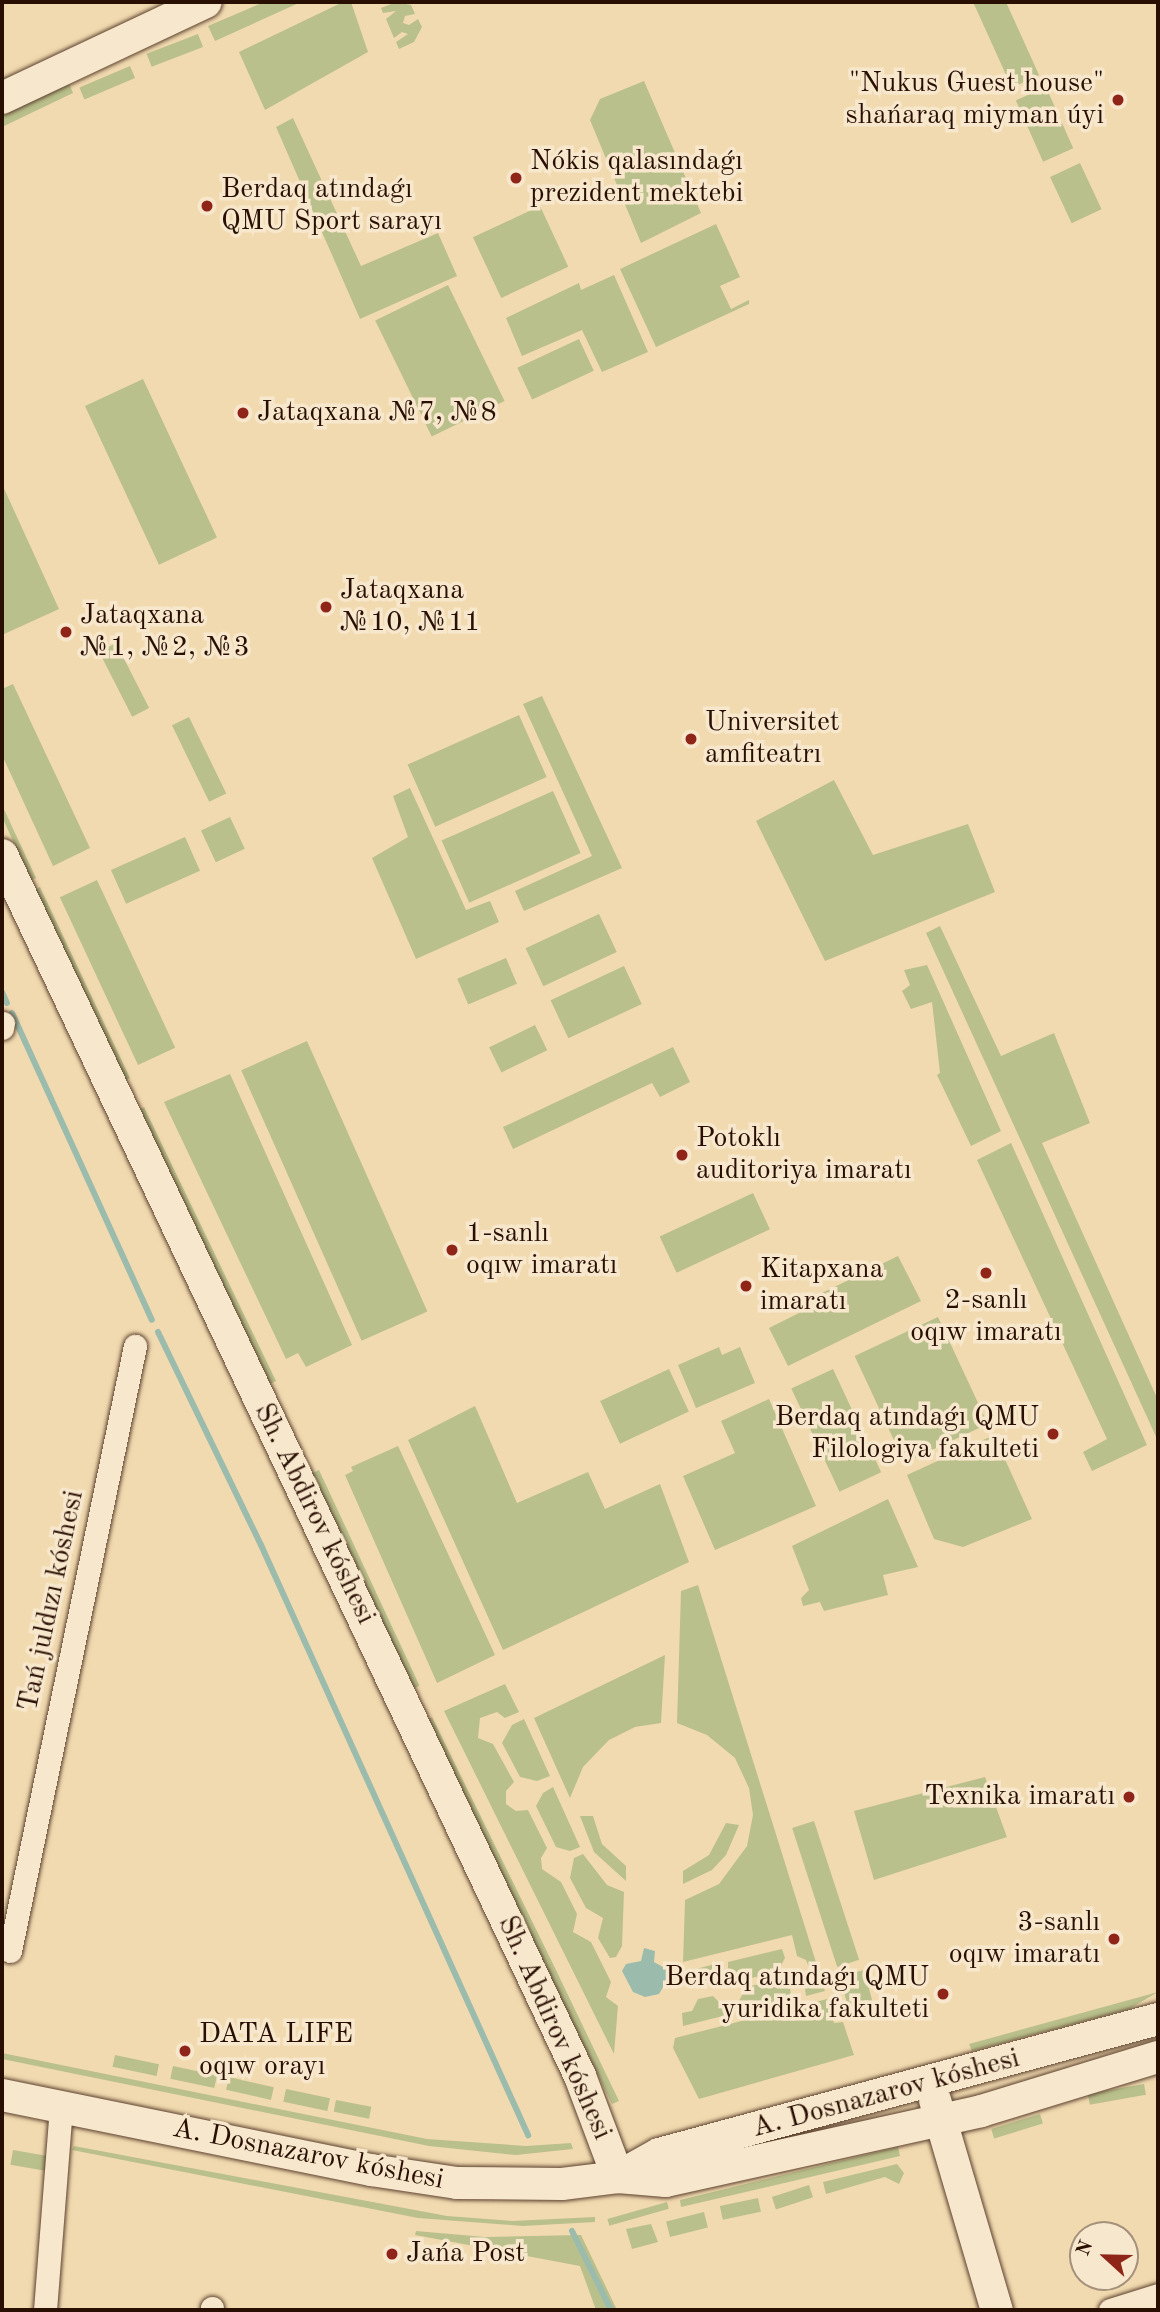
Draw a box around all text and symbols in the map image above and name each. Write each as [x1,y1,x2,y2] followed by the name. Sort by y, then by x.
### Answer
[846,67,1104,133] place label: "Nukus Guest house" shańaraq miyman úyi
[1110,92,1126,108] marker: "Nukus Guest house" shańaraq miyman úyi
[530,145,743,211] place label: Nókis qalasındaǵı prezident mektebi
[508,170,524,186] marker: Nókis qalasındaǵı prezident mektebi
[221,173,442,239] place label: Berdaq atındaǵı QMU Sport sarayı
[199,198,215,214] marker: Berdaq atındaǵı QMU Sport sarayı
[257,396,497,430] place label: Jataqxana №7, №8
[235,405,251,421] marker: Jataqxana №7, №8
[340,574,480,640] place label: Jataqxana №10, №11
[80,599,250,665] place label: Jataqxana №1, №2, №3
[318,599,334,615] marker: Jataqxana №10, №11
[58,624,74,640] marker: Jataqxana №1, №2, №3
[705,706,840,772] place label: Universitet amfiteatrı
[683,731,699,747] marker: Universitet amfiteatrı
[696,1122,912,1188] place label: Potoklı auditoriya imaratı
[674,1147,690,1163] marker: Potoklı auditoriya imaratı
[466,1217,617,1283] place label: 1-sanlı oqıw imaratı
[444,1242,460,1258] marker: 1-sanlı oqıw imaratı
[760,1253,884,1319] place label: Kitapxana imaratı
[978,1265,994,1281] marker: 2-sanlı oqıw imaratı
[738,1278,754,1294] marker: Kitapxana imaratı
[910,1284,1062,1350] place label: 2-sanlı oqıw imaratı
[246,1398,382,1630] street label: Sh. Abdirov kóshesi
[775,1401,1039,1467] place label: Berdaq atındaǵı QMU Filologiya fakulteti
[1045,1426,1061,1442] marker: Berdaq atındaǵı QMU Filologiya fakulteti
[12,1487,92,1715] street label: Tań juldızı kóshesi
[924,1780,1115,1814] place label: Texnika imaratı
[1121,1789,1137,1805] marker: Texnika imaratı
[949,1906,1100,1972] place label: 3-sanlı oqıw imaratı
[490,1911,618,2145] street label: Sh. Abdirov kóshesi
[1106,1931,1122,1947] marker: 3-sanlı oqıw imaratı
[665,1961,929,2027] place label: Berdaq atındaǵı QMU yuridika fakulteti
[935,1986,951,2002] marker: Berdaq atındaǵı QMU yuridika fakulteti
[199,2018,353,2084] place label: DATA LIFE oqıw orayı
[749,2042,1023,2146] street label: A. Dosnazarov kóshesi
[177,2043,193,2059] marker: DATA LIFE oqıw orayı
[170,2112,446,2198] street label: A. Dosnazarov kóshesi
[1069,2221,1139,2291] north arrow
[406,2237,525,2271] place label: Jańa Post
[1074,2238,1097,2259] text: N
[384,2246,400,2262] marker: Jańa Post

